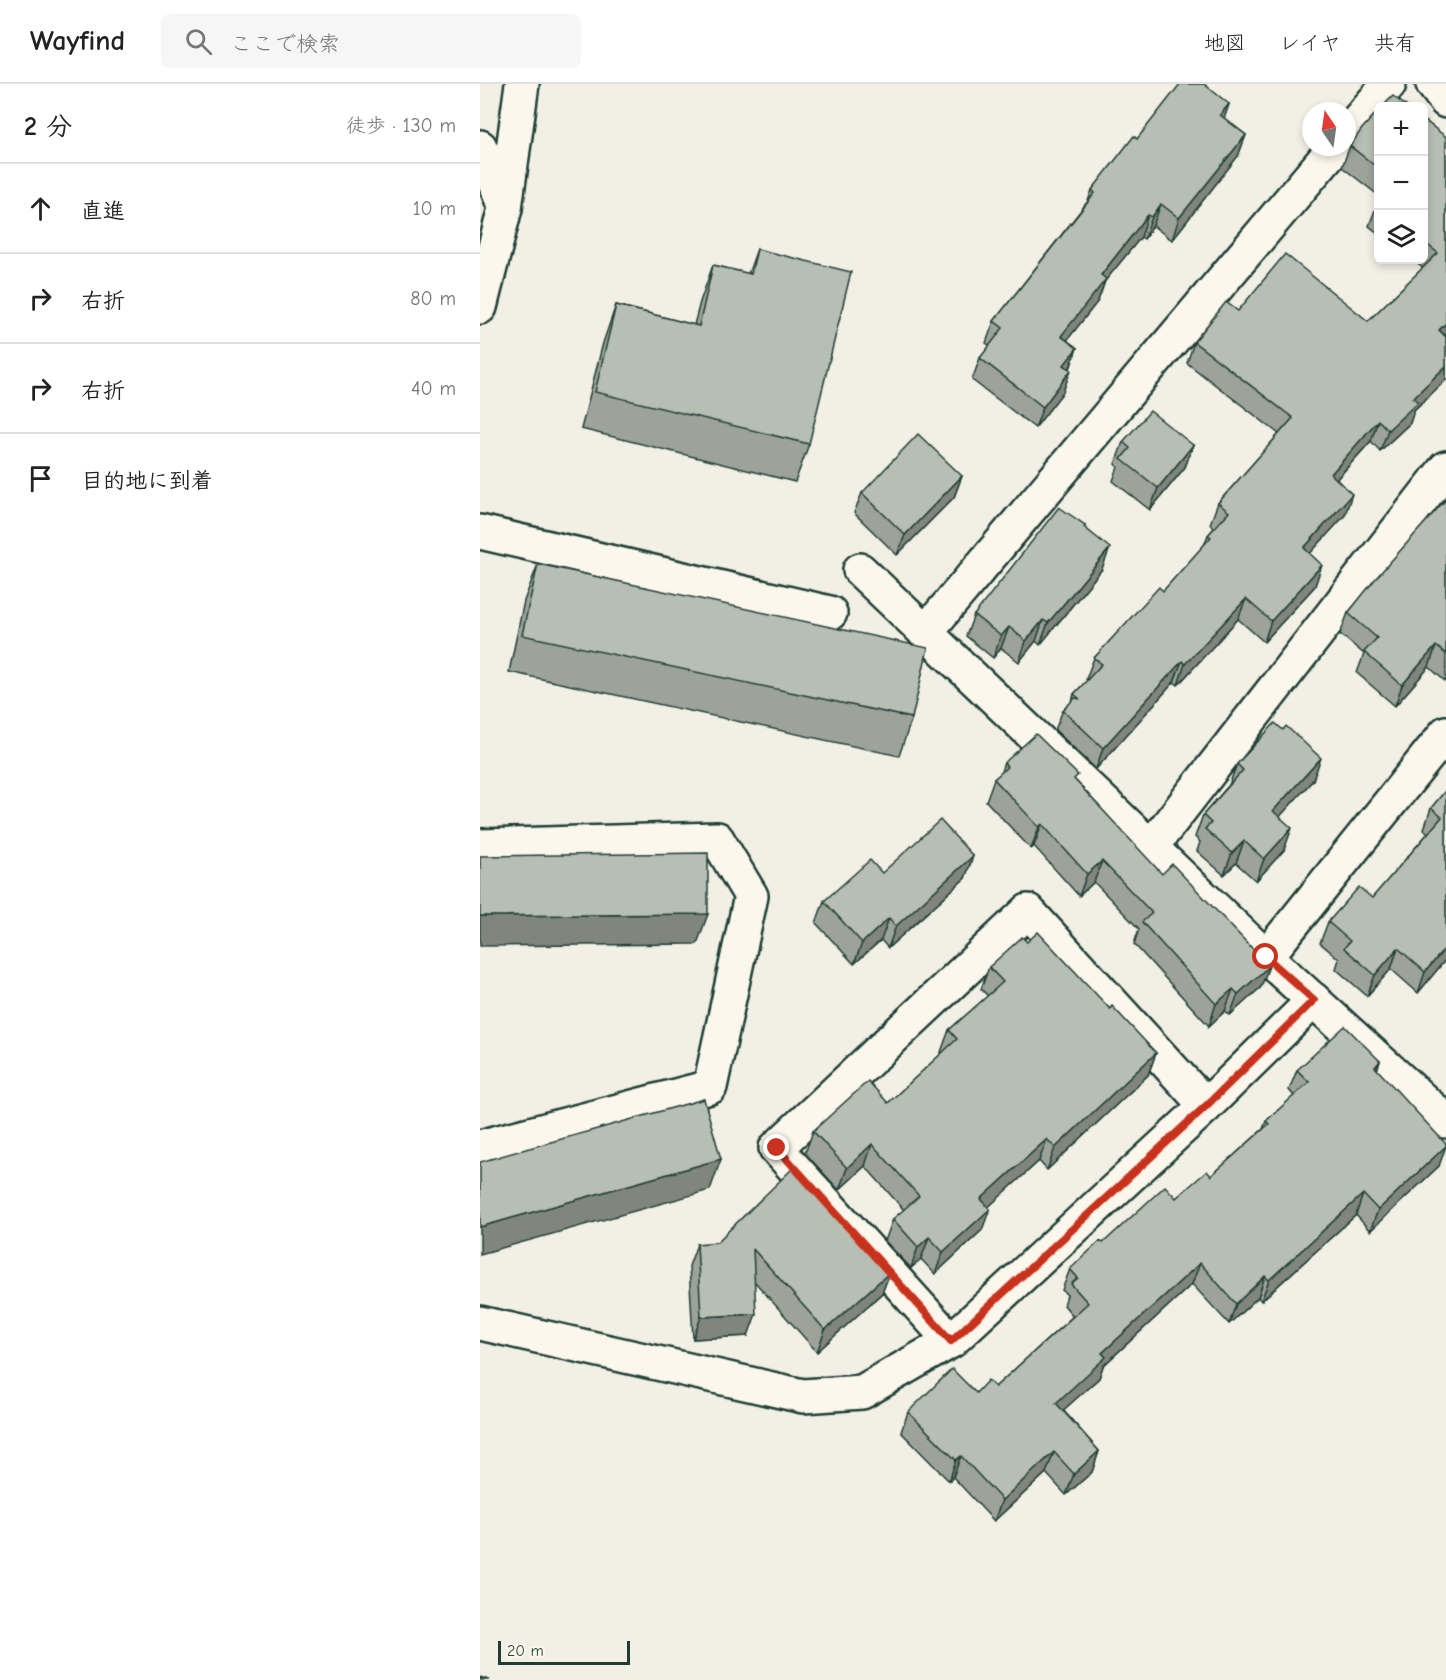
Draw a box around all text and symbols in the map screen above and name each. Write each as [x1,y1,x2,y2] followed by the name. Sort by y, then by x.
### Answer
[161,14,581,68] search box
[30,25,125,57] text: Wayfind
[182,25,215,58] icon: search
[230,31,340,57] text: ここで検索
[1204,31,1246,55] text: 地図
[1279,31,1341,55] text: レイヤ
[1374,31,1416,55] text: 共有
[1302,102,1356,156] north arrow
[1374,102,1428,264] map controls
[1374,102,1428,156] button: +
[24,112,72,142] text: 2 分
[346,114,456,137] text: 徒歩 · 130 m
[1374,156,1428,210] button: −
[24,192,57,225] icon: ahead
[413,197,456,220] text: 10 m
[81,198,125,224] text: 直進
[1374,210,1428,264] button: layers
[24,282,57,315] icon: right
[410,287,456,310] text: 80 m
[81,288,125,314] text: 右折
[24,372,57,405] icon: right
[411,377,456,400] text: 40 m
[81,378,125,404] text: 右折
[24,462,57,495] icon: arrive
[81,468,213,494] text: 目的地に到着
[1252,943,1278,969] route start
[763,1134,789,1160] route end
[498,1638,630,1666] scale bar
[507,1642,544,1660] text: 20 m

